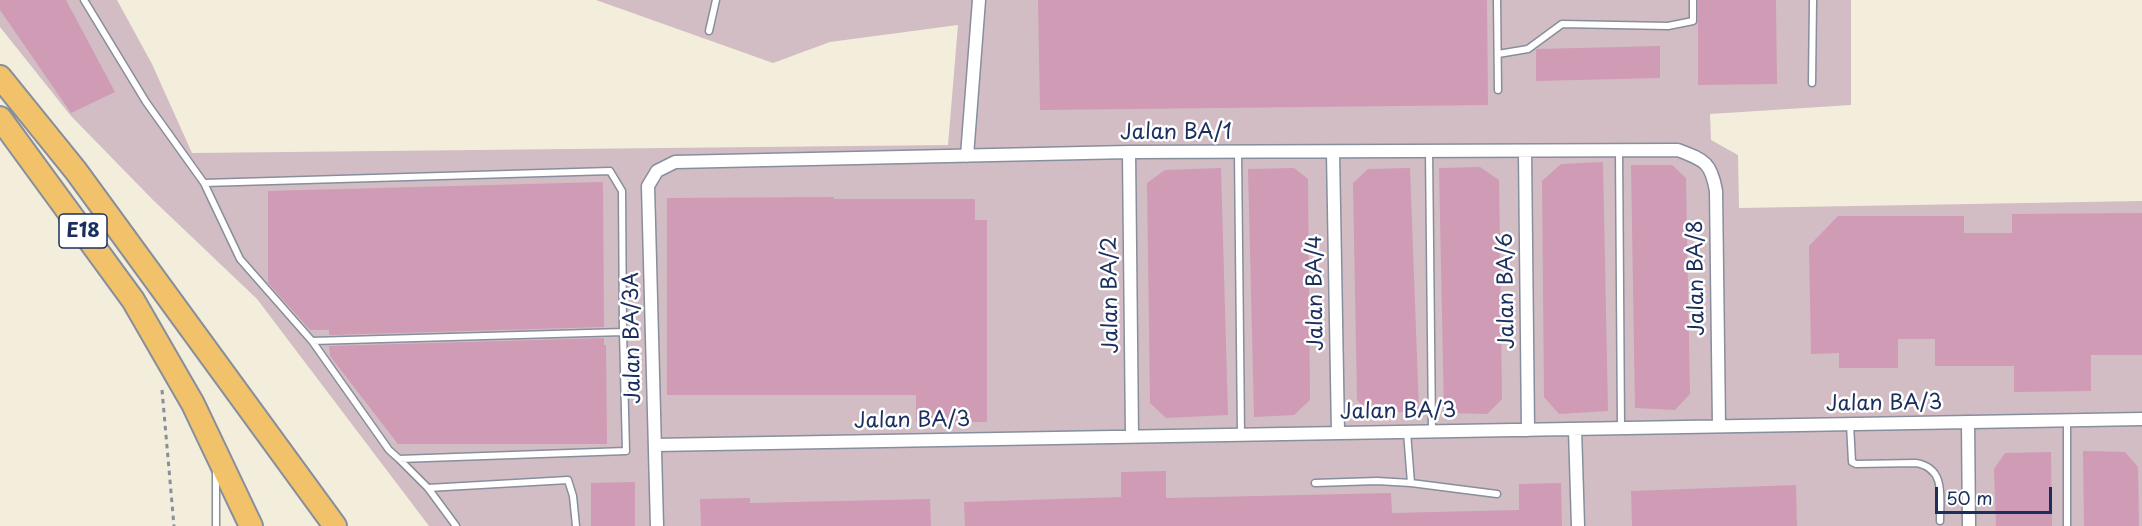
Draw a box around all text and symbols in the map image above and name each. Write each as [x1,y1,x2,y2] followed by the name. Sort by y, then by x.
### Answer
[1120,120,1232,146] street label: Jalan BA/1
[59,214,107,248] road number: E18
[1683,220,1711,336] street label: Jalan BA/8
[1493,233,1521,349] street label: Jalan BA/6
[1302,235,1330,351] street label: Jalan BA/4
[1097,236,1125,354] street label: Jalan BA/2
[619,272,647,404] street label: Jalan BA/3A
[1826,390,1942,418] street label: Jalan BA/3
[1340,398,1456,426] street label: Jalan BA/3
[854,407,970,435] street label: Jalan BA/3
[1938,475,2055,513] scale bar
[1946,484,1993,511] text: 50 m

